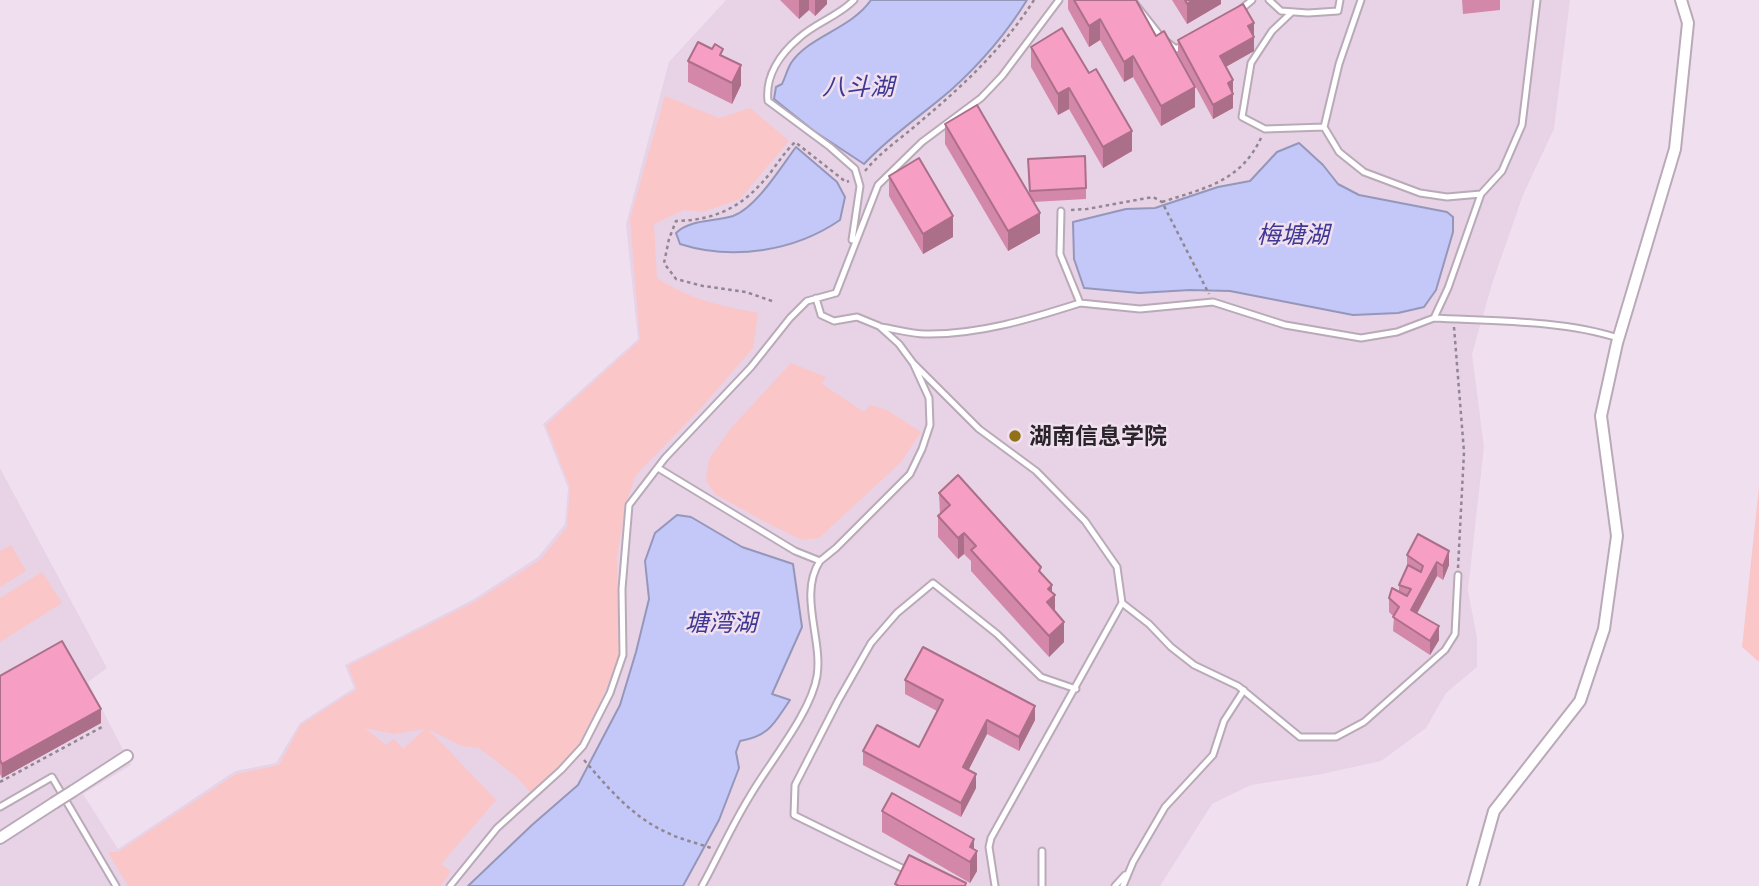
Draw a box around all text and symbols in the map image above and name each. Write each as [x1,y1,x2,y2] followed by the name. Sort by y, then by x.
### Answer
[822,73,894,101] water label: 八斗湖
[1257,221,1329,249] water label: 梅塘湖
[1029,422,1167,450] place label: 湖南信息学院
[1007,428,1023,444] marker: 湖南信息学院
[685,609,757,637] water label: 塘湾湖

